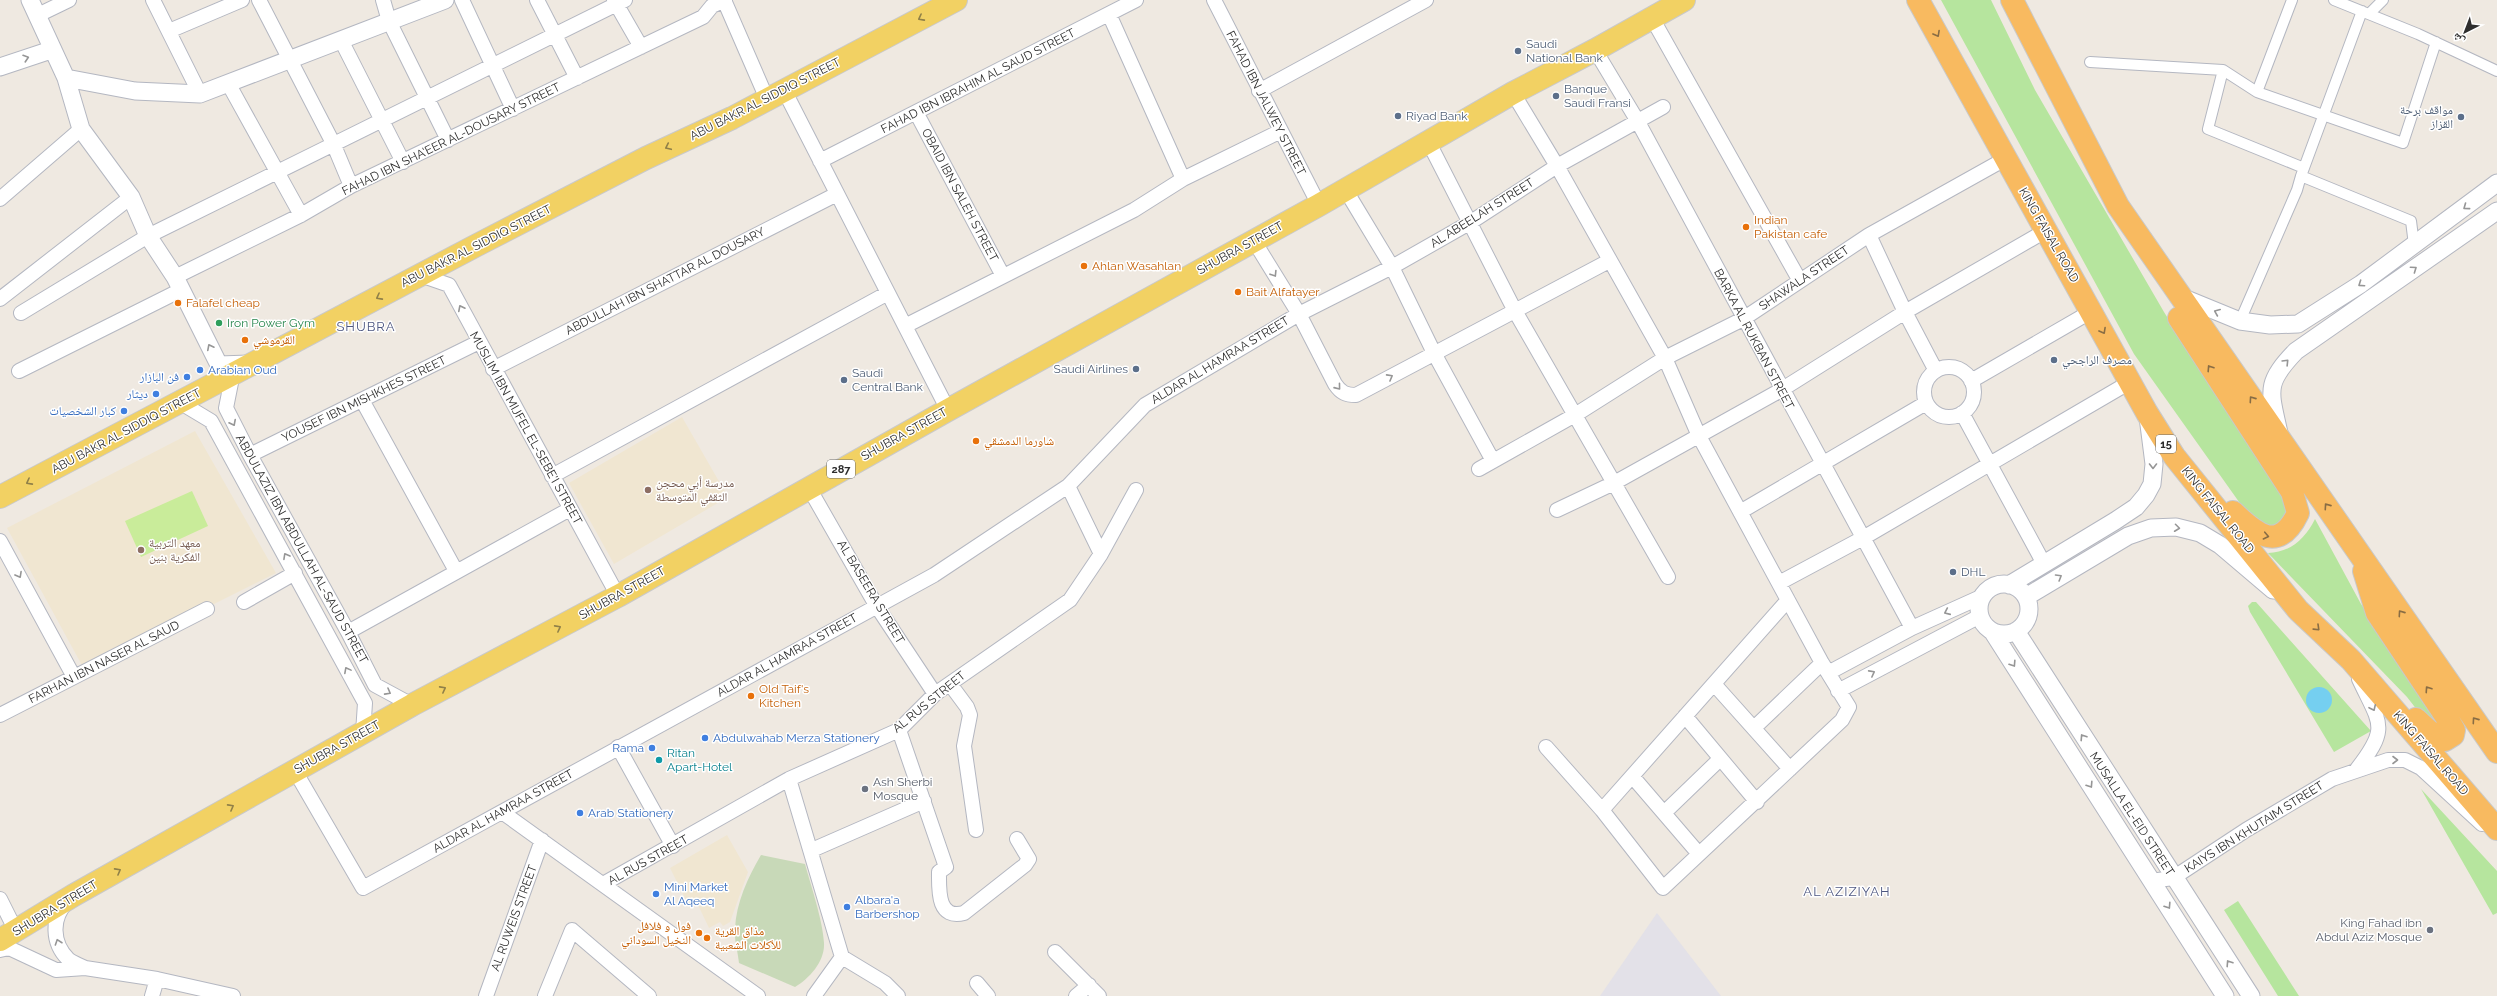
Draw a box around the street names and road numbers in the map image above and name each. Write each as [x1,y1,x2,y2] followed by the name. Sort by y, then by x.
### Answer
[879,25,1078,136] street label: FAHAD IBN IBRAHIM AL SAUD STREET
[1223,28,1309,178] street label: FAHAD IBN JALWEY STREET
[687,55,843,143] street label: ABU BAKR AL SIDDIQ STREET
[340,80,563,198] street label: FAHAD IBN SHA'EER AL-DOUSARY STREET
[919,126,1001,265] street label: OBAID IBN SALEH STREET
[1428,175,1537,251] street label: AL ABEELAH STREET
[2016,185,2082,285] street label: KING FAISAL ROAD
[398,202,554,290] street label: ABU BAKR AL SIDDIQ STREET
[1195,218,1286,277] street label: SHUBRA STREET
[563,224,767,338] street label: ABDULLAH IBN SHATTAR AL DOUSARY
[1756,242,1852,313] street label: SHAWALA STREET
[1711,266,1797,412] street label: BARKA AL RUKBAN STREET
[1149,313,1292,407] street label: ALDAR AL HAMRAA STREET
[467,329,585,527] street label: MUSLIM IBN MIJFEL EL-SEBE'I STREET
[279,353,449,445] street label: YOUSEF IBN MISHKHES STREET
[49,385,204,476] street label: ABU BAKR AL SIDDIQ STREET
[859,404,950,463] street label: SHUBRA STREET
[233,432,371,667] street label: ABDULAZIZ IBN ABDULLAH AL-SAUD STREET
[2156,435,2176,453] road number: 15
[827,460,855,478] road number: 287
[2179,464,2257,556] street label: KING FAISAL ROAD
[834,538,908,647] street label: AL BASEERA STREET
[577,563,668,622] street label: SHUBRA STREET
[714,610,860,700] street label: ALDAR AL HAMRAA STREET
[26,618,182,706] street label: FARHAN IBN NASER AL SAUD
[890,668,969,736] street label: AL RUS STREET
[2391,708,2472,798] street label: KING FAISAL ROAD
[292,717,383,776] street label: SHUBRA STREET
[2087,750,2178,879] street label: MUSALLA EL-EID STREET
[430,766,576,856] street label: ALDAR AL HAMRAA STREET
[2182,778,2327,876] street label: KAIYS IBN KHUTAIM STREET
[606,832,691,888] street label: AL RUS STREET
[488,862,540,973] street label: AL RUWEIS STREET
[10,877,100,939] street label: SHUBRA STREET

